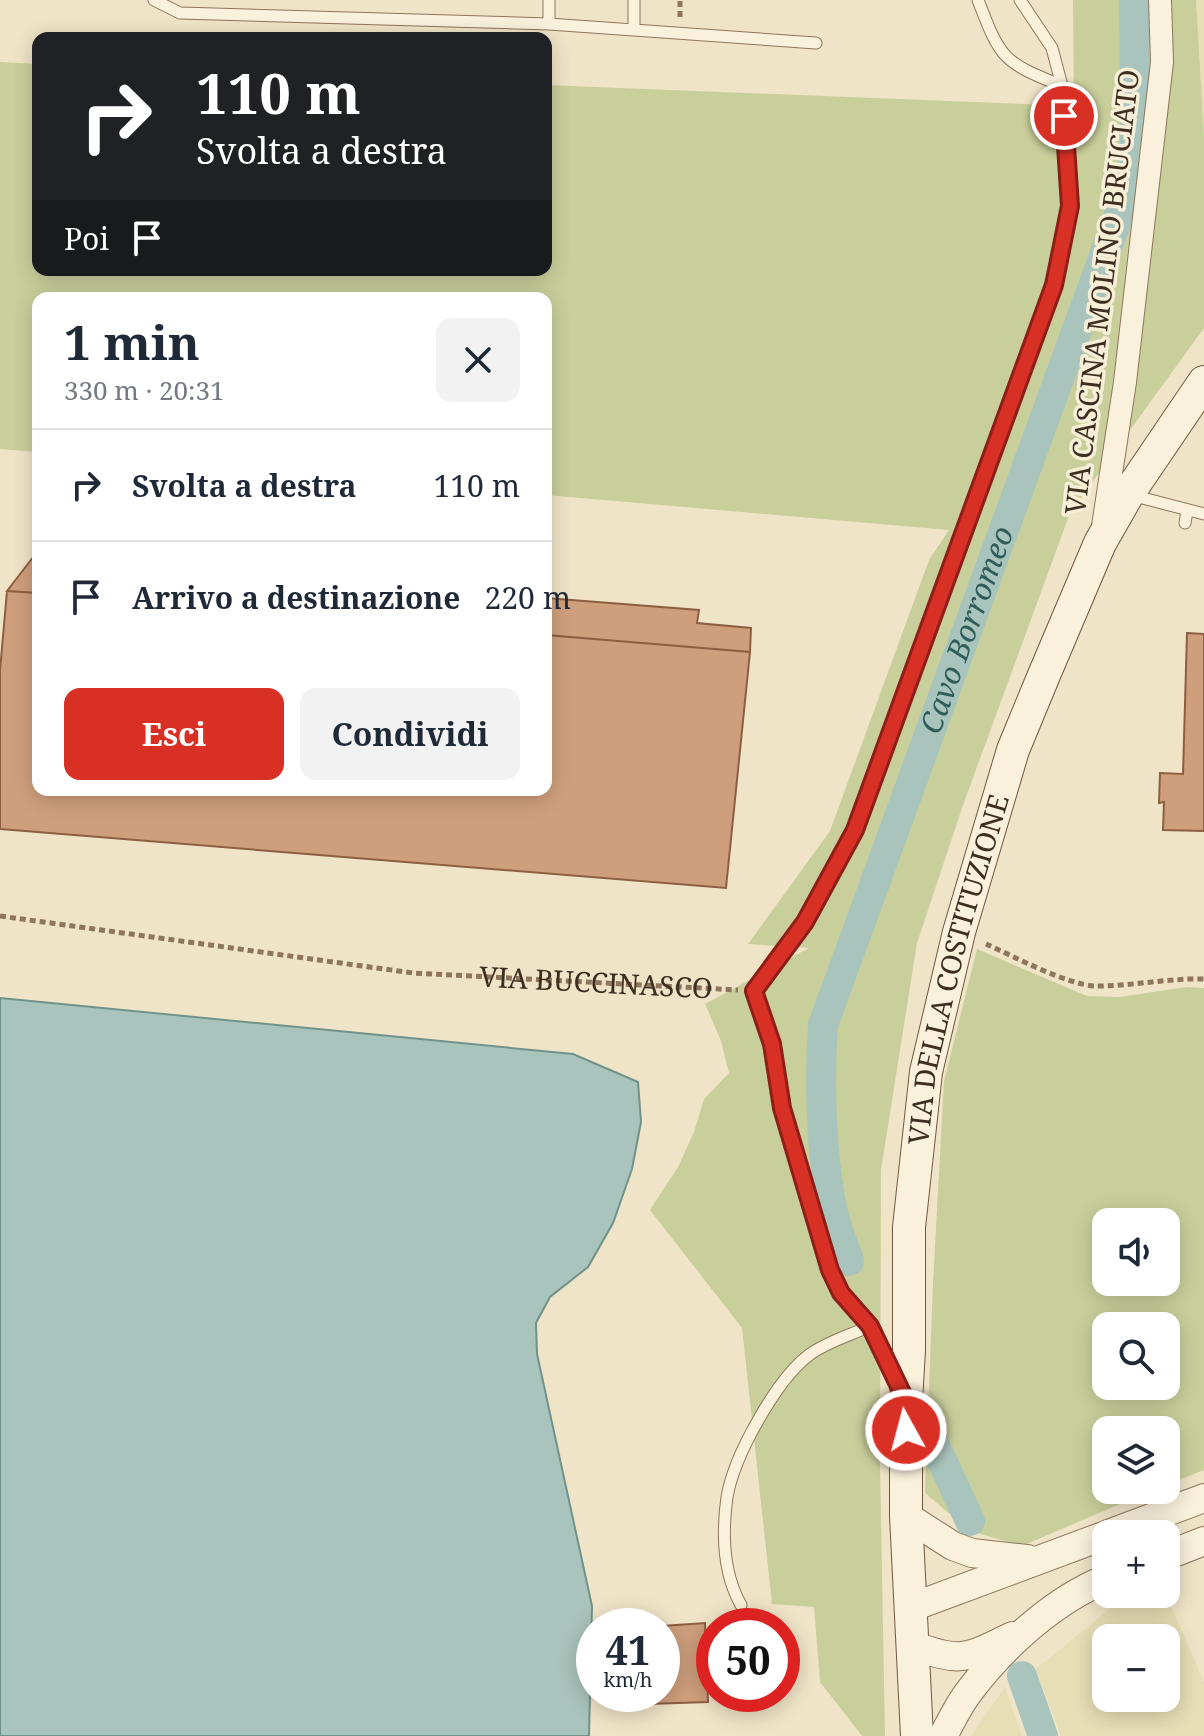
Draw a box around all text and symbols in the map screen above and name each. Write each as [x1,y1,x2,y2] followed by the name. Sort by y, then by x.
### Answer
[196,54,361,130] text: 110 m
[64,64,168,168] icon: right
[1055,67,1147,516] street label: VIA CASCINA MOLINO BRUCIATO
[1030,82,1098,150] pin
[1042,94,1086,138] icon: arrive
[196,126,447,175] text: Svolta a destra
[125,216,169,260] icon: arrive
[64,218,109,259] text: Poi
[64,309,200,374] text: 1 min
[436,318,520,402] button: close
[64,372,225,408] text: 330 m · 20:31
[64,463,108,507] icon: right
[132,465,357,506] text: Svolta a destra
[434,465,520,506] text: 110 m
[909,520,1023,739] water label: Cavo Borromeo
[64,575,108,619] icon: arrive
[132,577,461,618] text: Arrivo a destinazione
[485,577,571,618] text: 220 m
[64,688,284,780] button: Esci
[300,688,520,780] button: Condividi
[898,789,1017,1147] street label: VIA DELLA COSTITUZIONE
[478,956,714,1007] street label: VIA BUCCINASCO
[1092,1208,1180,1712] map controls
[1092,1208,1180,1296] button: sound
[1092,1312,1180,1400] button: search
[864,1388,948,1472] position arrow
[1092,1416,1180,1504] button: layers
[1092,1520,1180,1608] button: +
[696,1608,800,1712] speed limit sign: 50
[605,1622,651,1677] text: 41
[1092,1624,1180,1712] button: −
[603,1666,653,1693] text: km/h

